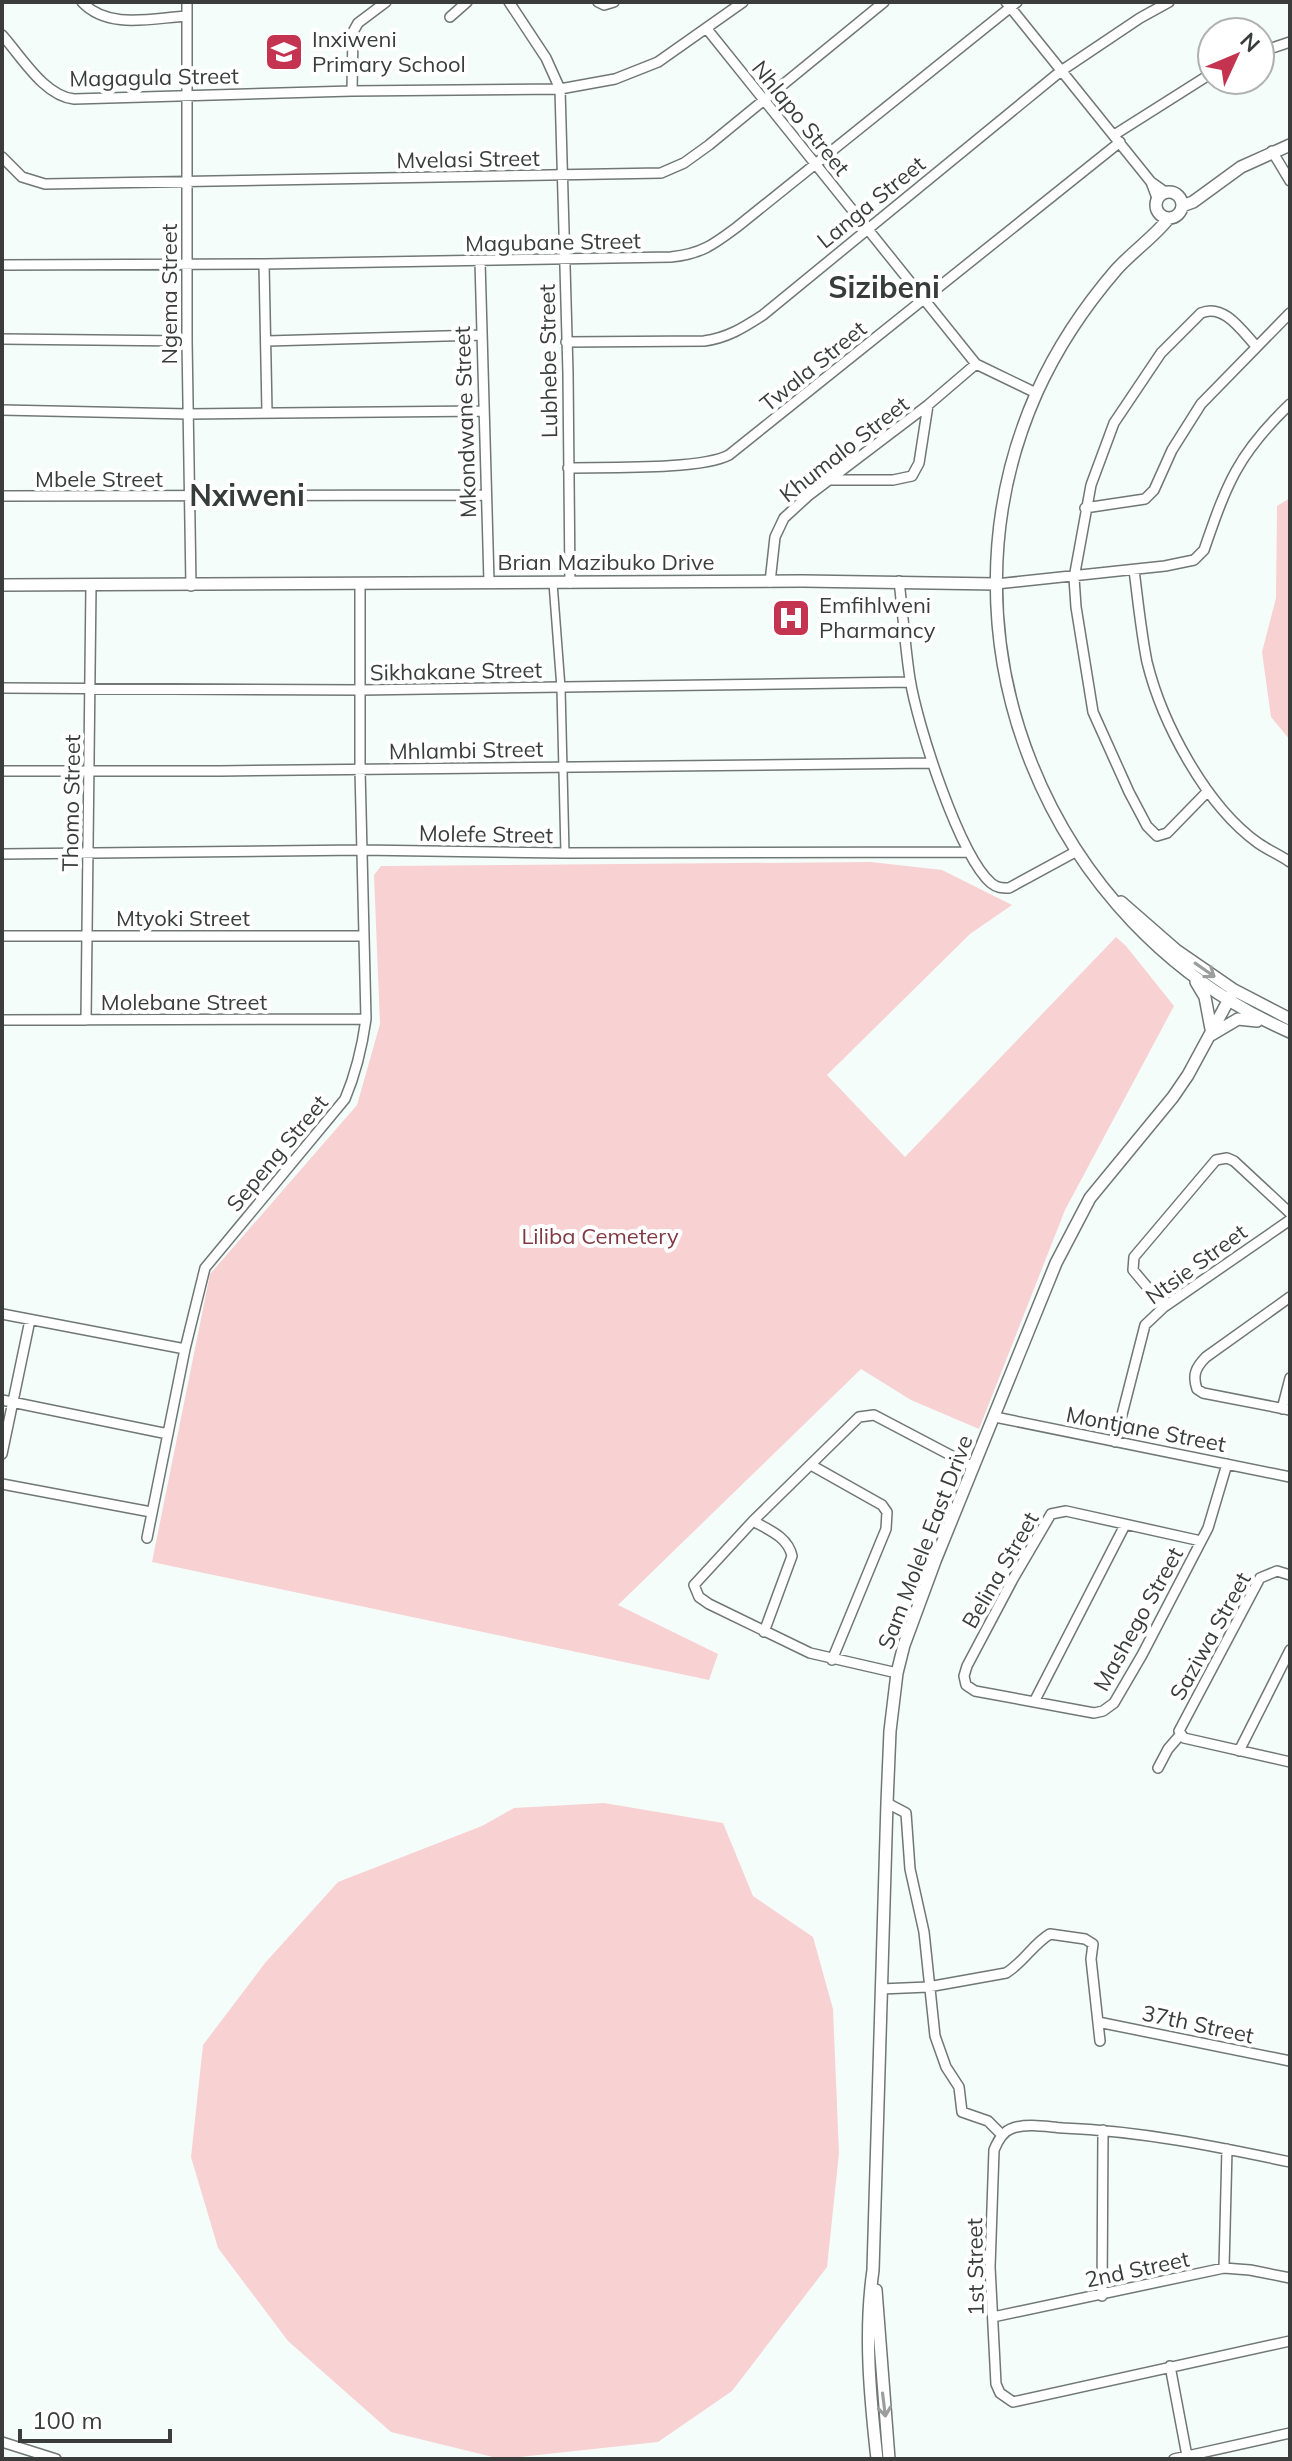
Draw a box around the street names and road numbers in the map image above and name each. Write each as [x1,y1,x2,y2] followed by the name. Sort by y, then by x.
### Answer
[746,55,856,181] street label: Nhlapo Street
[69,62,239,92] street label: Magagula Street
[396,144,540,174] street label: Mvelasi Street
[811,150,931,254] street label: Langa Street
[155,223,183,364] street label: Ngema Street
[465,226,641,258] street label: Magubane Street
[533,283,563,438] street label: Lubhebe Street
[754,314,872,417] street label: Twala Street
[448,325,482,518] street label: Mkondwane Street
[774,390,914,508] street label: Khumalo Street
[35,465,163,493] street label: Mbele Street
[497,548,715,576] street label: Brian Mazibuko Drive
[370,655,543,687] street label: Sikhakane Street
[56,734,86,872] street label: Thomo Street
[388,735,544,765] street label: Mhlambi Street
[419,819,554,849] street label: Molefe Street
[116,904,250,932] street label: Mtyoki Street
[101,988,268,1016] street label: Molebane Street
[220,1089,334,1217] street label: Sepeng Street
[1140,1218,1253,1310] street label: Ntsie Street
[1064,1400,1228,1458] street label: Montjane Street
[871,1431,979,1653] street label: Sam Molele East Drive
[955,1506,1045,1633] street label: Belina Street
[1087,1542,1189,1696] street label: Mashego Street
[1163,1567,1257,1705] street label: Saziwa Street
[1140,1998,1257,2050] street label: 37th Street
[960,2217,990,2316] street label: 1st Street
[1082,2244,1192,2294] street label: 2nd Street

